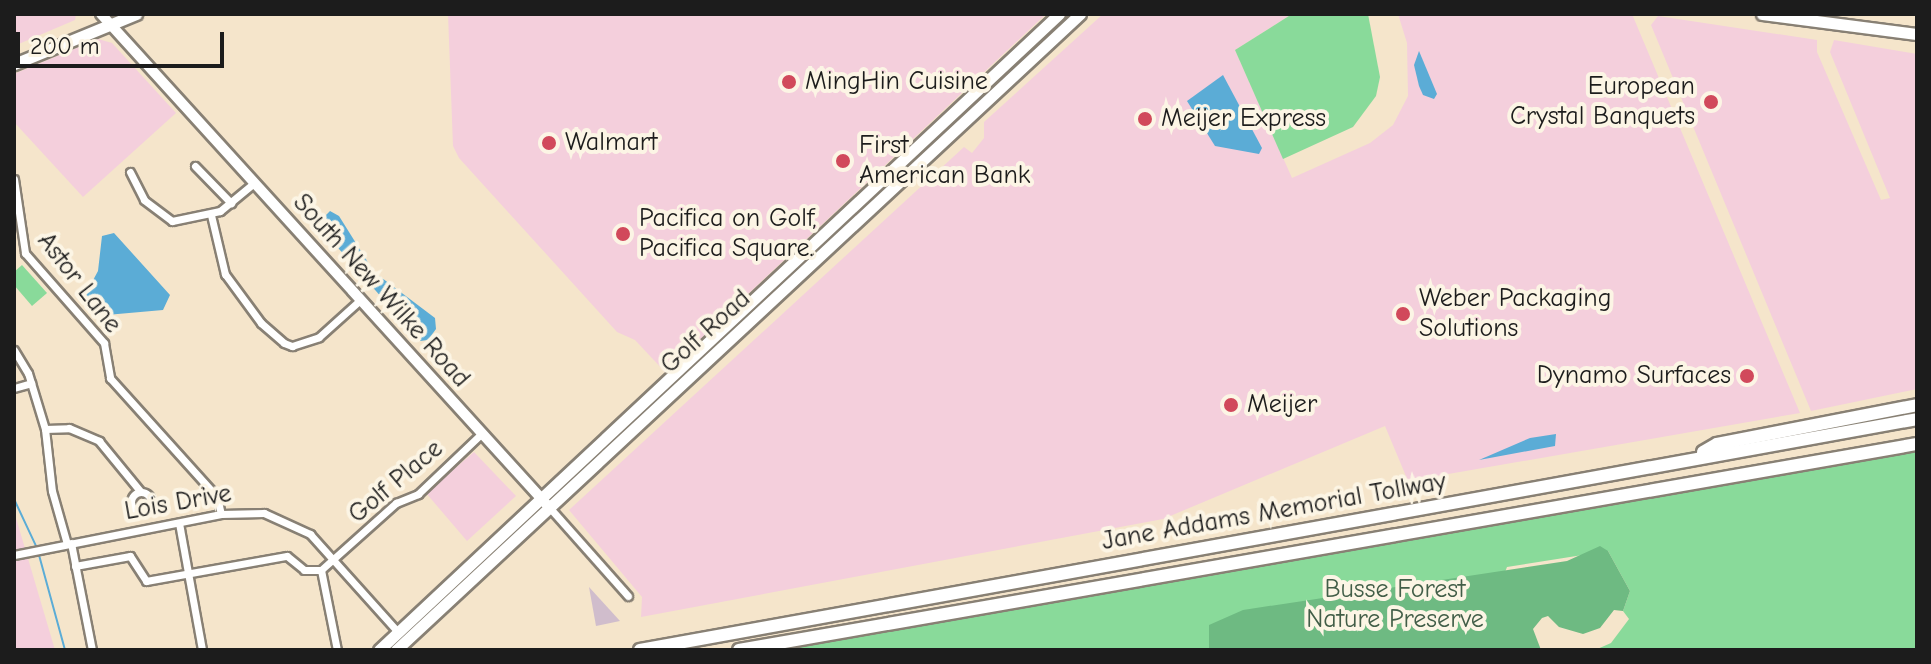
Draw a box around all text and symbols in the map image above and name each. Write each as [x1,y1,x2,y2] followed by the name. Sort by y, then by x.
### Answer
[20,16,228,66] scale bar
[30,32,100,60] text: 200 m
[805,66,988,98] place label: MingHin Cuisine
[1510,71,1695,132] place label: European Crystal Banquets
[780,73,798,91] marker: MingHin Cuisine
[1702,93,1720,111] marker: European Crystal Banquets
[1161,103,1326,135] place label: Meijer Express
[1136,110,1154,128] marker: Meijer Express
[565,127,658,159] place label: Walmart
[859,130,1030,192] place label: First American Bank
[540,134,558,152] marker: Walmart
[834,152,852,170] marker: First American Bank
[286,188,476,394] street label: South New Wilke Road
[639,203,816,264] place label: Pacifica on Golf, Pacifica Square.
[614,225,632,243] marker: Pacifica on Golf, Pacifica Square.
[30,227,128,339] street label: Astor Lane
[1419,283,1611,344] place label: Weber Packaging Solutions
[655,284,757,380] street label: Golf Road
[1394,305,1412,323] marker: Weber Packaging Solutions
[1537,360,1731,392] place label: Dynamo Surfaces
[1738,367,1756,385] marker: Dynamo Surfaces
[1247,389,1317,421] place label: Meijer
[1222,396,1240,414] marker: Meijer
[343,434,449,530] street label: Golf Place
[1099,466,1449,558] street label: Jane Addams Memorial Tollway
[122,478,234,528] street label: Lois Drive
[1306,574,1484,636] park label: Busse Forest Nature Preserve

